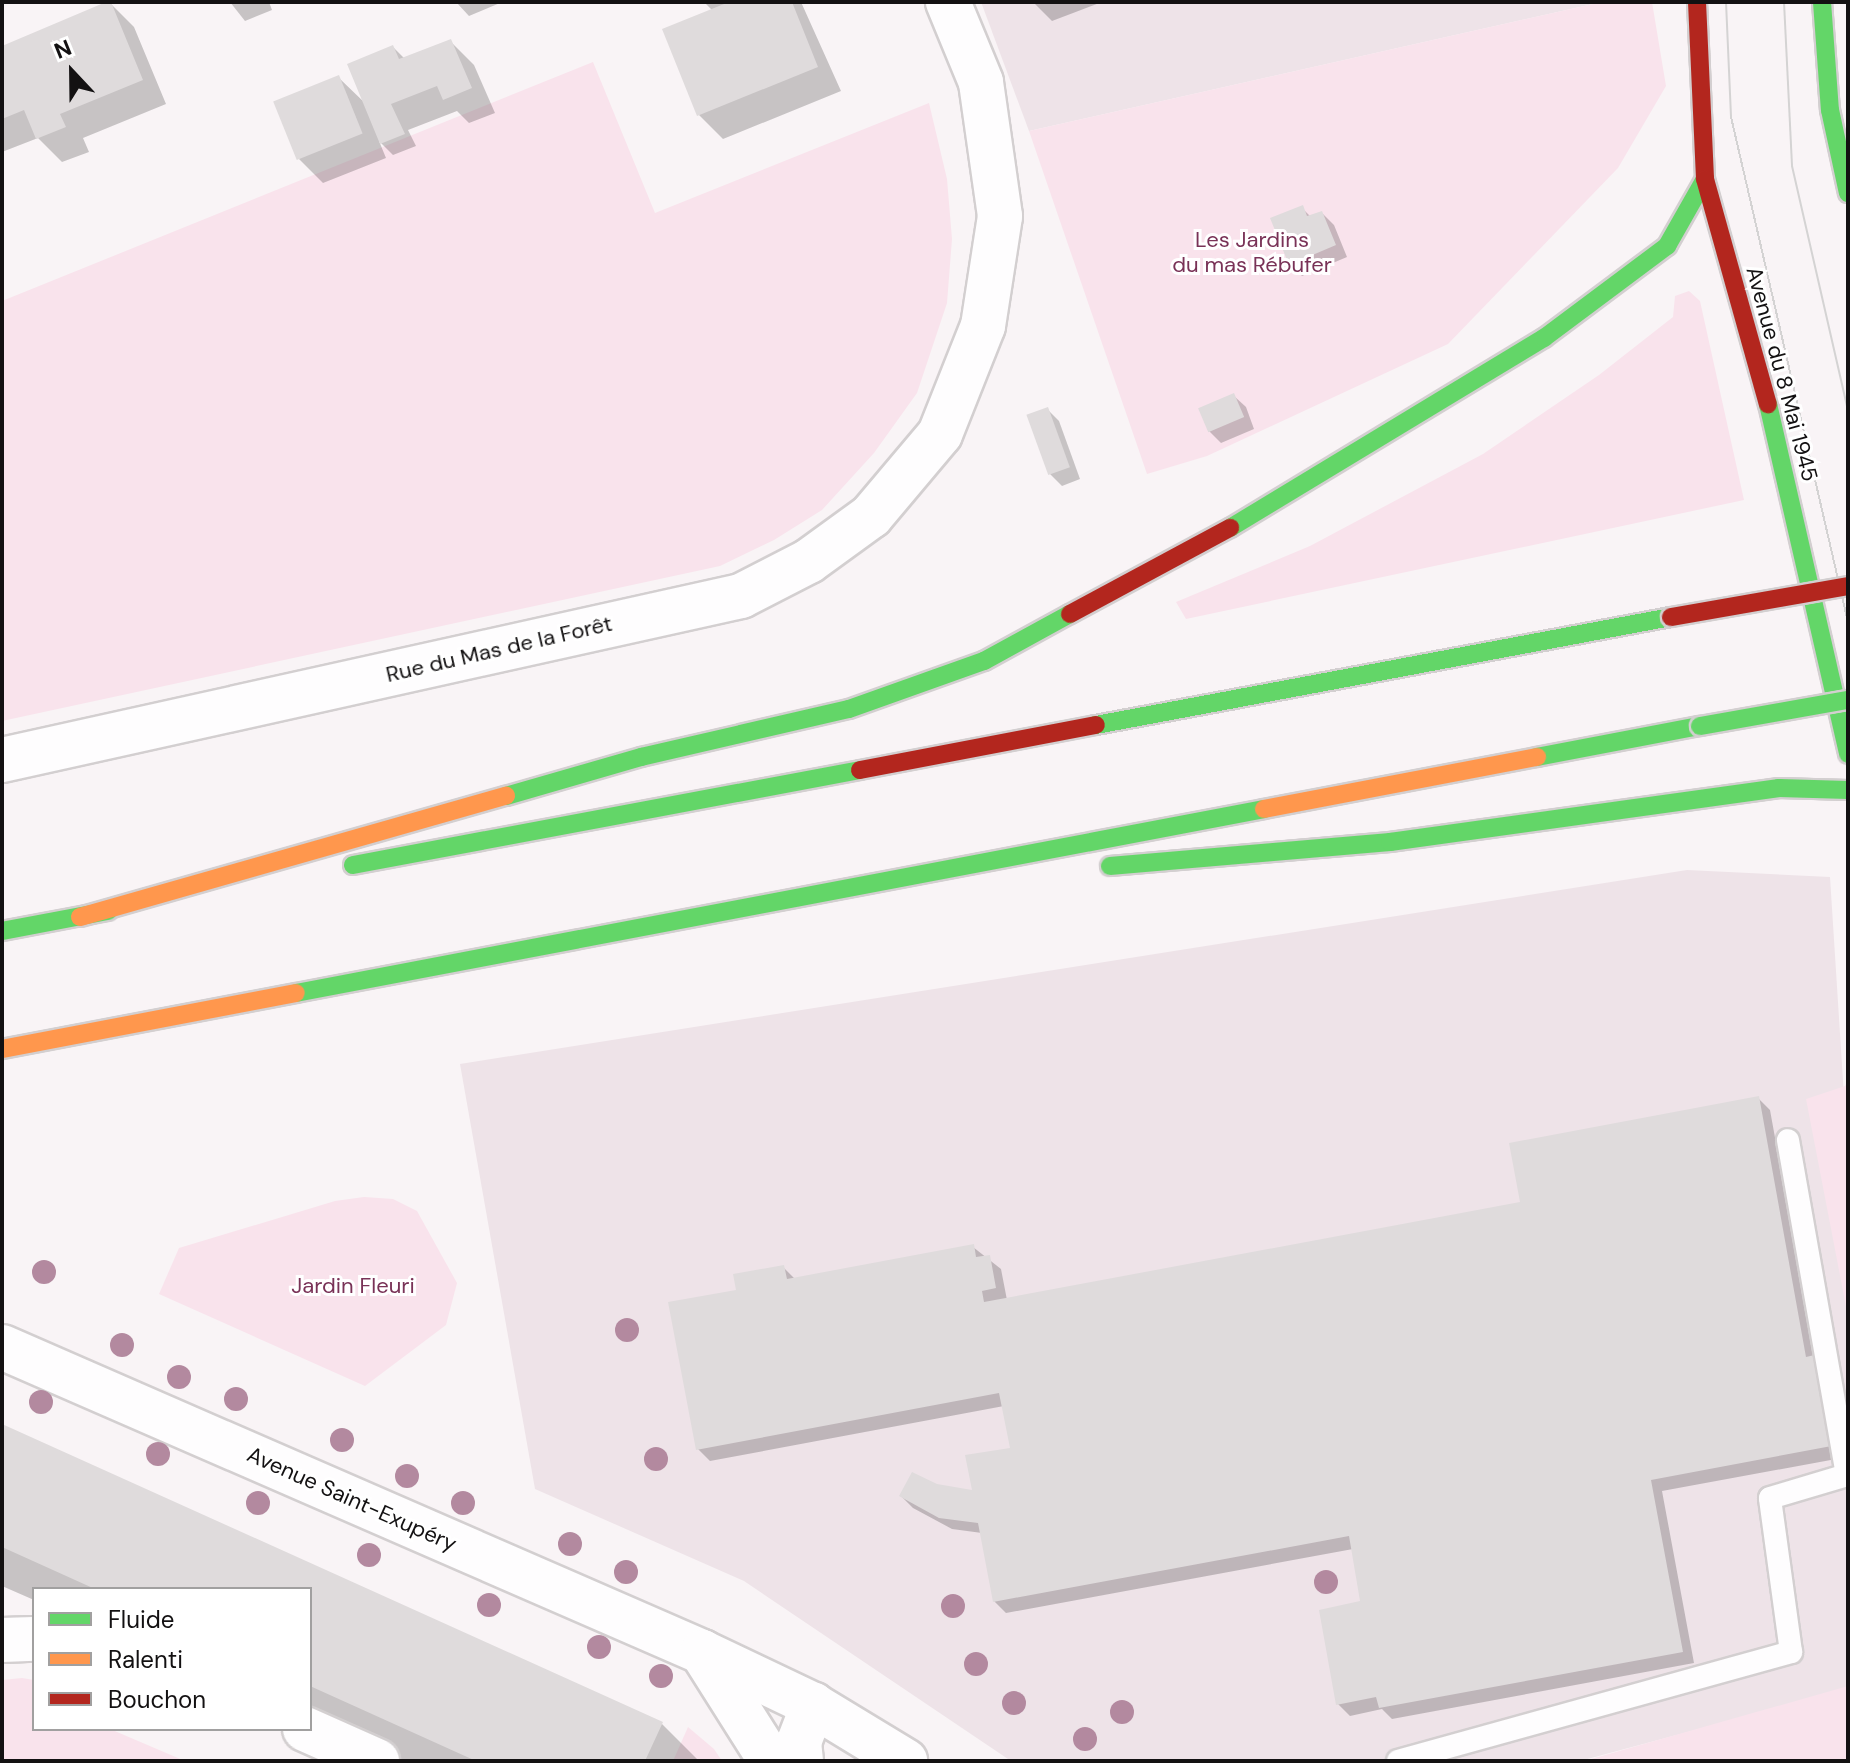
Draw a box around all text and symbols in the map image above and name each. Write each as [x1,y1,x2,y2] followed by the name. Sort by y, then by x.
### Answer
[32,32,112,112] north arrow
[50,33,76,66] text: N
[1172,226,1332,278] park label: Les Jardins du mas Rébufer
[1741,264,1823,484] street label: Avenue du 8 Mai 1945
[383,610,615,688] street label: Rue du Mas de la Forêt
[291,1273,415,1299] park label: Jardin Fleuri
[243,1441,461,1557] street label: Avenue Saint-Exupéry
[32,1587,312,1731] legend
[108,1604,174,1635] text: Fluide
[108,1644,183,1675] text: Ralenti
[108,1684,206,1715] text: Bouchon

